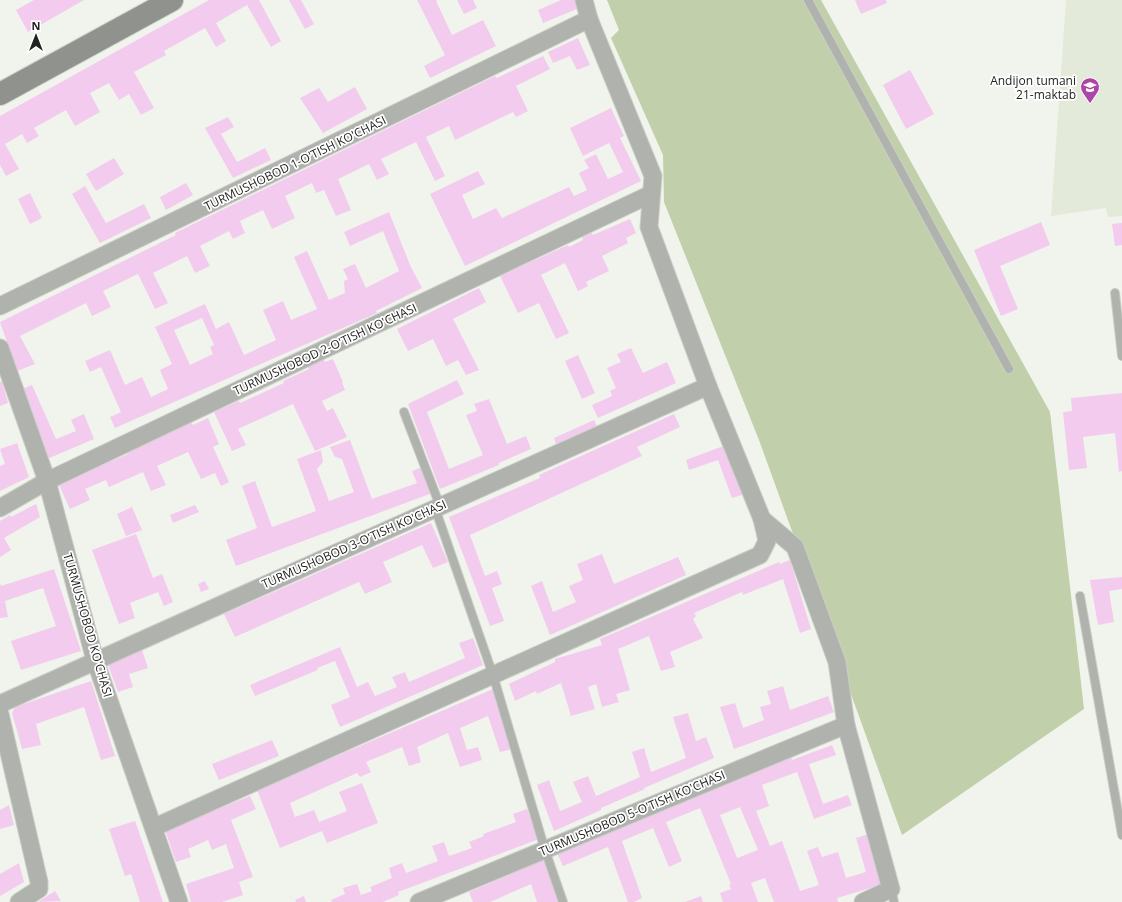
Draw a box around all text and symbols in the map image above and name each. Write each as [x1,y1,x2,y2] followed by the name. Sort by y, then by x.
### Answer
[16,16,56,56] north arrow
[32,18,40,33] text: N
[990,72,1076,103] place label: Andijon tumani 21-maktab
[1079,76,1101,104] school or university icon: Andijon tumani 21-maktab
[201,111,389,215] street label: TURMUSHOBOD 1-O'TISH KO'CHASI
[231,299,419,399] street label: TURMUSHOBOD 2-O'TISH KO'CHASI
[259,495,449,593] street label: TURMUSHOBOD 3-O'TISH KO'CHASI
[59,551,117,699] street label: TURMUSHOBOD KO'CHASI
[536,766,728,860] street label: TURMUSHOBOD 5-O'TISH KO'CHASI

